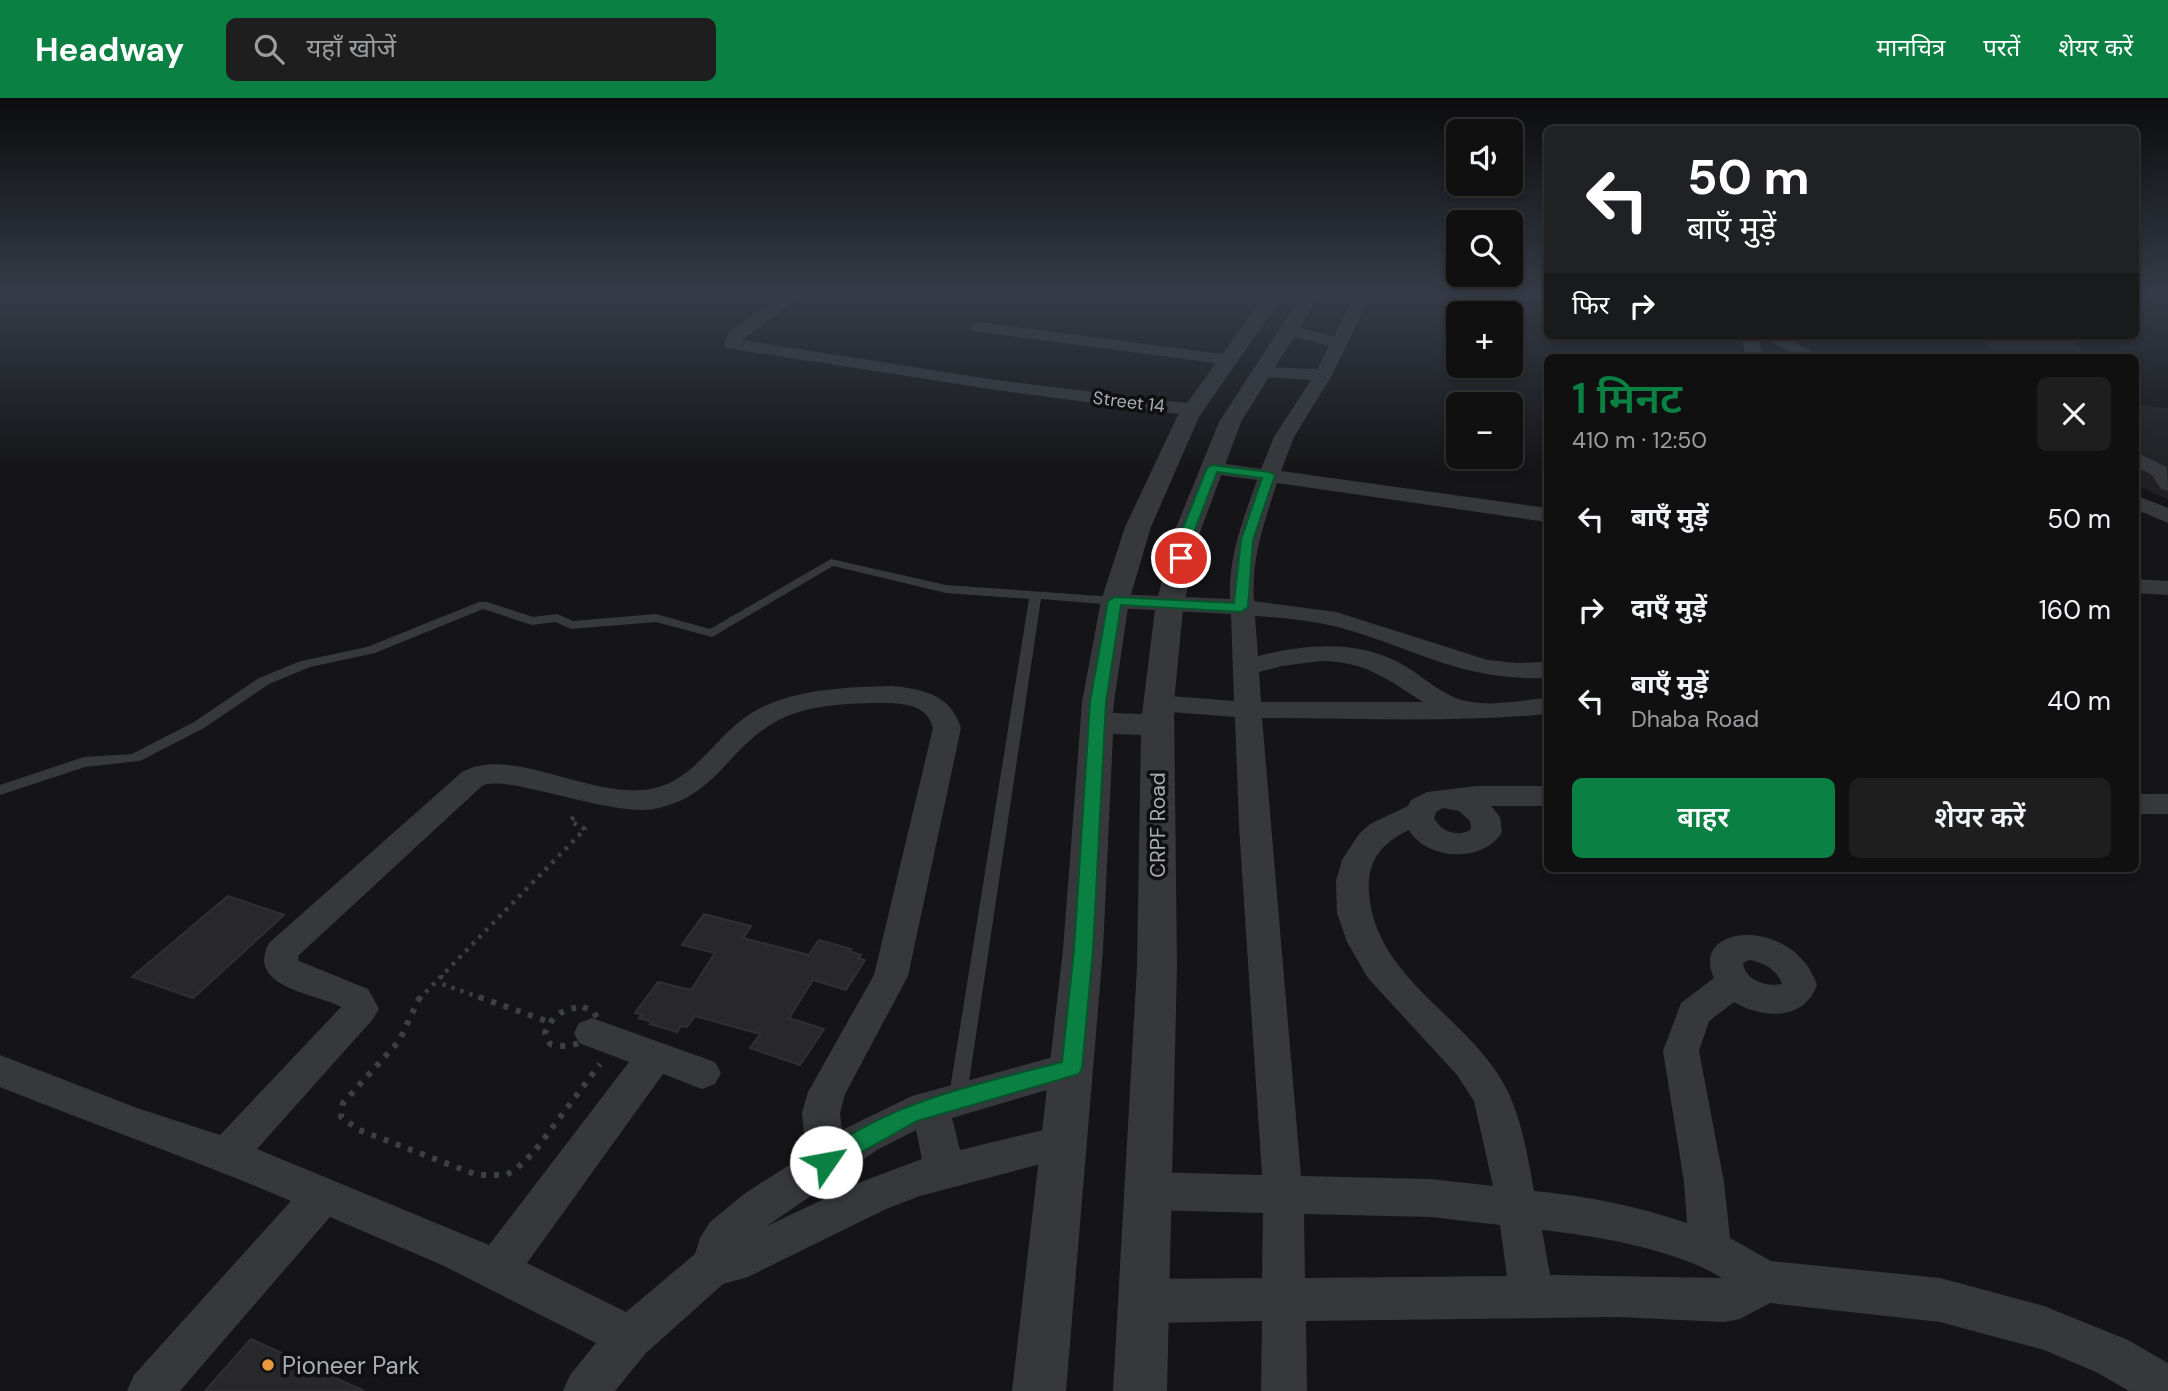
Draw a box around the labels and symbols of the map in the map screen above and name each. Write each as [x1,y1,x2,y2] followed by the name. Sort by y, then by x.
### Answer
[1092,386,1166,418] street label: Street 14
[1151,528,1211,588] pin
[1144,772,1172,878] street label: CRPF Road
[789,1125,863,1199] position arrow
[282,1350,420,1381] place label: Pioneer Park
[260,1357,276,1373] marker: Pioneer Park

